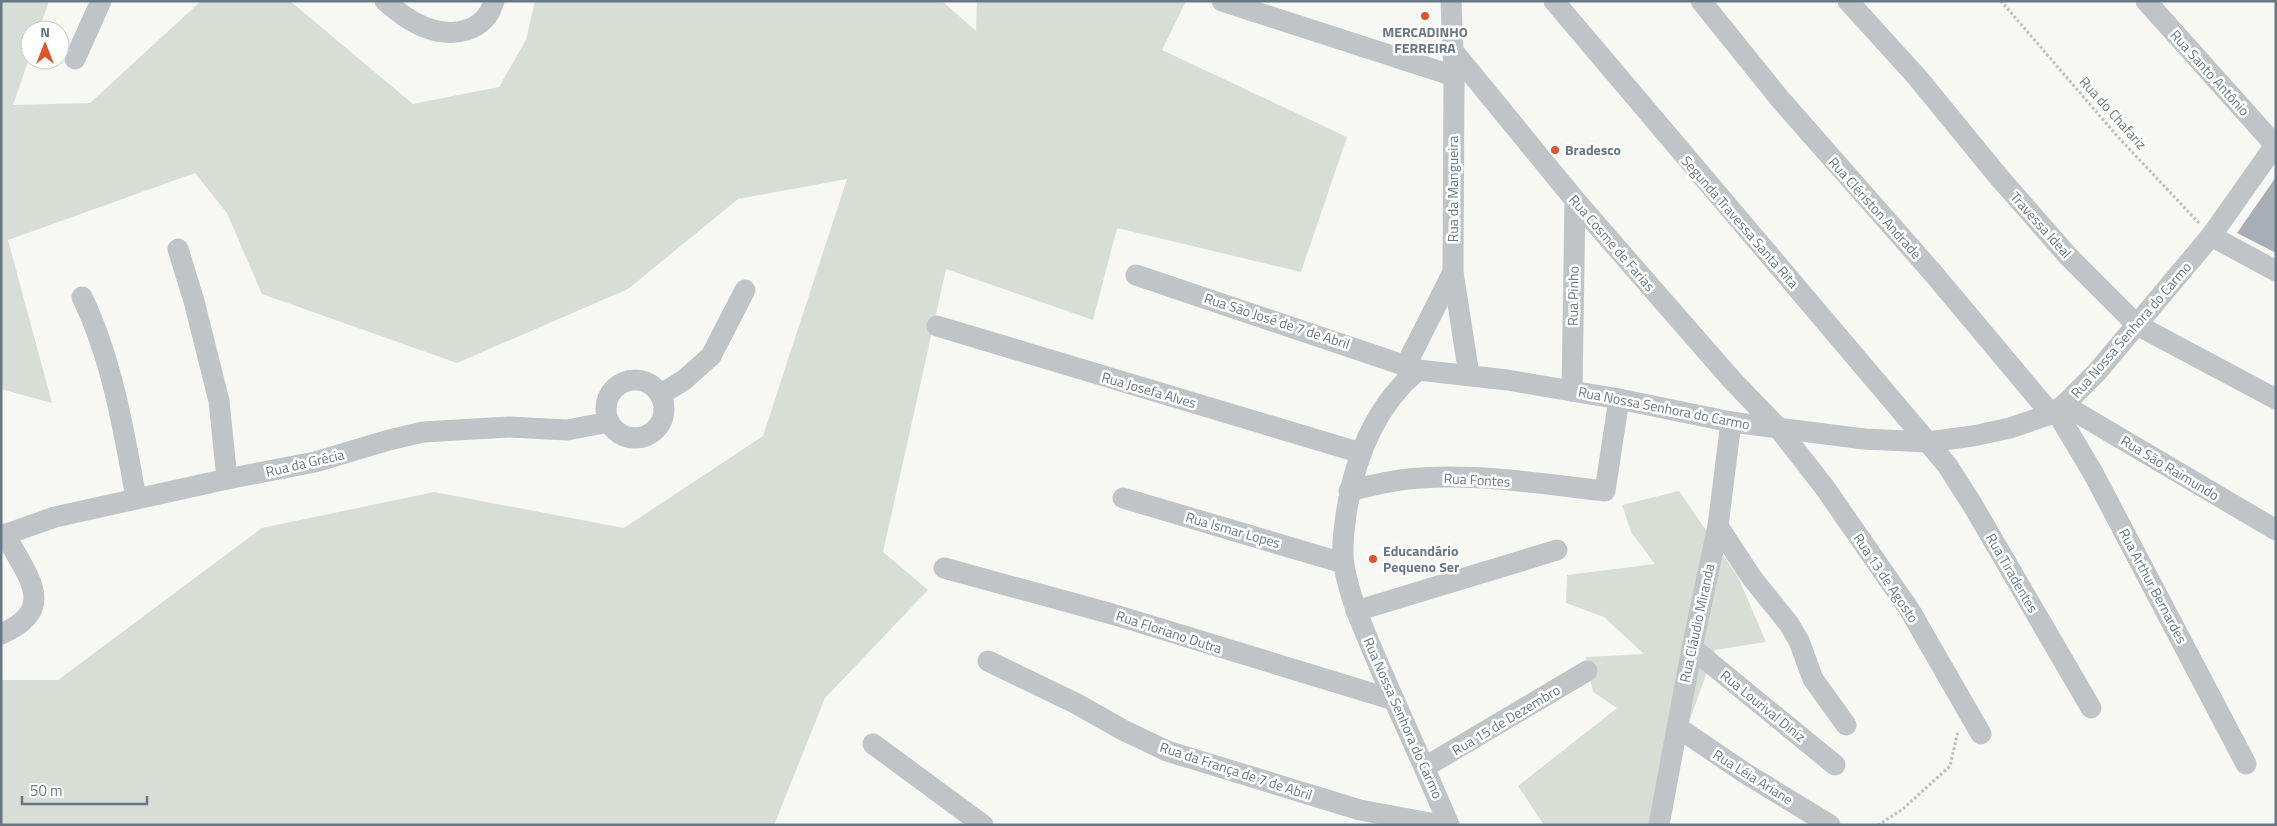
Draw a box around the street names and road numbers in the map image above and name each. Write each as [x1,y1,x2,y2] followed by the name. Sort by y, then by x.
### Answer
[2166,25,2255,120] street label: Rua Santo Antônio
[2075,71,2152,154] street label: Rua do Chafariz
[1442,136,1463,242] street label: Rua da Mangueira
[1677,151,1804,293] street label: Segunda Travessa Santa Rita
[1824,152,1927,263] street label: Rua Clériston Andrade
[2006,187,2077,262] street label: Travessa Ideal
[1564,190,1660,296] street label: Rua Cosme de Farias
[2065,257,2196,402] street label: Rua Nossa Senhora do Carmo
[1561,266,1584,326] street label: Rua Pinho
[1202,287,1353,354] street label: Rua São José de 7 de Abril
[1099,366,1199,413] street label: Rua Josefa Alves
[1576,381,1752,434] street label: Rua Nossa Senhora do Carmo
[2117,430,2223,505] street label: Rua São Raimundo
[263,443,346,482] street label: Rua da Grécia
[1443,467,1511,492] street label: Rua Fontes
[1183,506,1283,553] street label: Rua Ismar Lopes
[2114,524,2193,647] street label: Rua Arthur Bernardes
[1849,529,1924,627] street label: Rua 13 de Agosto
[1981,529,2044,616] street label: Rua Tiradentes
[1674,562,1719,684] street label: Rua Cláudio Miranda
[1113,605,1225,659] street label: Rua Floriano Dutra
[1358,634,1449,802] street label: Rua Nossa Senhora do Carmo
[1716,665,1811,747] street label: Rua Lourival Diniz
[1448,679,1564,760] street label: Rua 15 de Dezembro
[1157,736,1315,805] street label: Rua da França de 7 de Abril
[1709,744,1797,810] street label: Rua Léia Ariane

